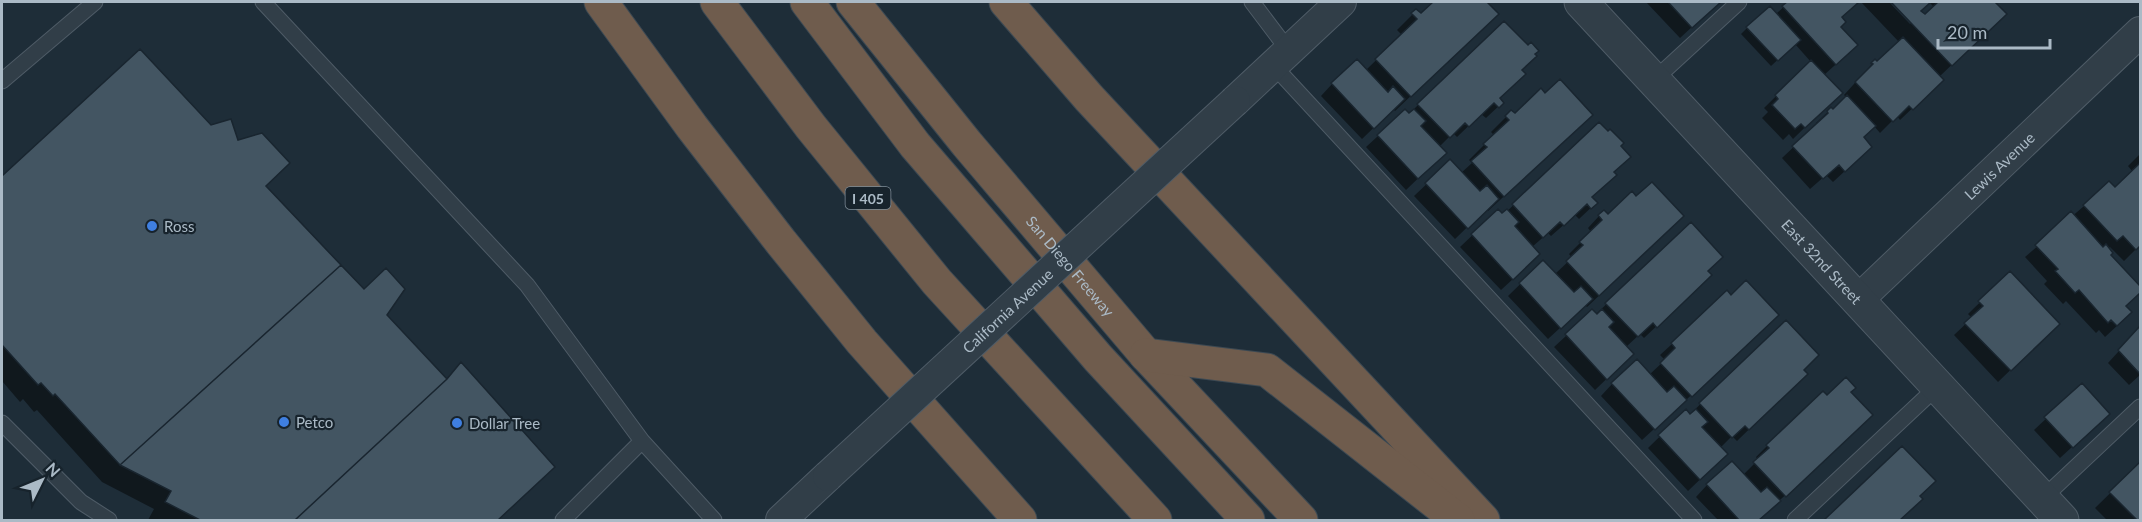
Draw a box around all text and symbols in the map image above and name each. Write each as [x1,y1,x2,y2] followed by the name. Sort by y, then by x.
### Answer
[1938,12,2050,50] scale bar
[1947,21,1987,43] text: 20 m
[1961,128,2038,203] street label: Lewis Avenue
[846,187,890,209] road number: I 405
[1023,212,1118,320] street label: San Diego Freeway
[1778,215,1866,308] street label: East 32nd Street
[164,217,194,235] place label: Ross
[145,219,159,233] marker: Ross
[959,265,1056,357] street label: California Avenue
[296,413,333,431] place label: Petco
[469,414,540,432] place label: Dollar Tree
[277,415,291,429] marker: Petco
[450,416,464,430] marker: Dollar Tree
[12,450,72,510] north arrow
[42,458,64,480] text: N

